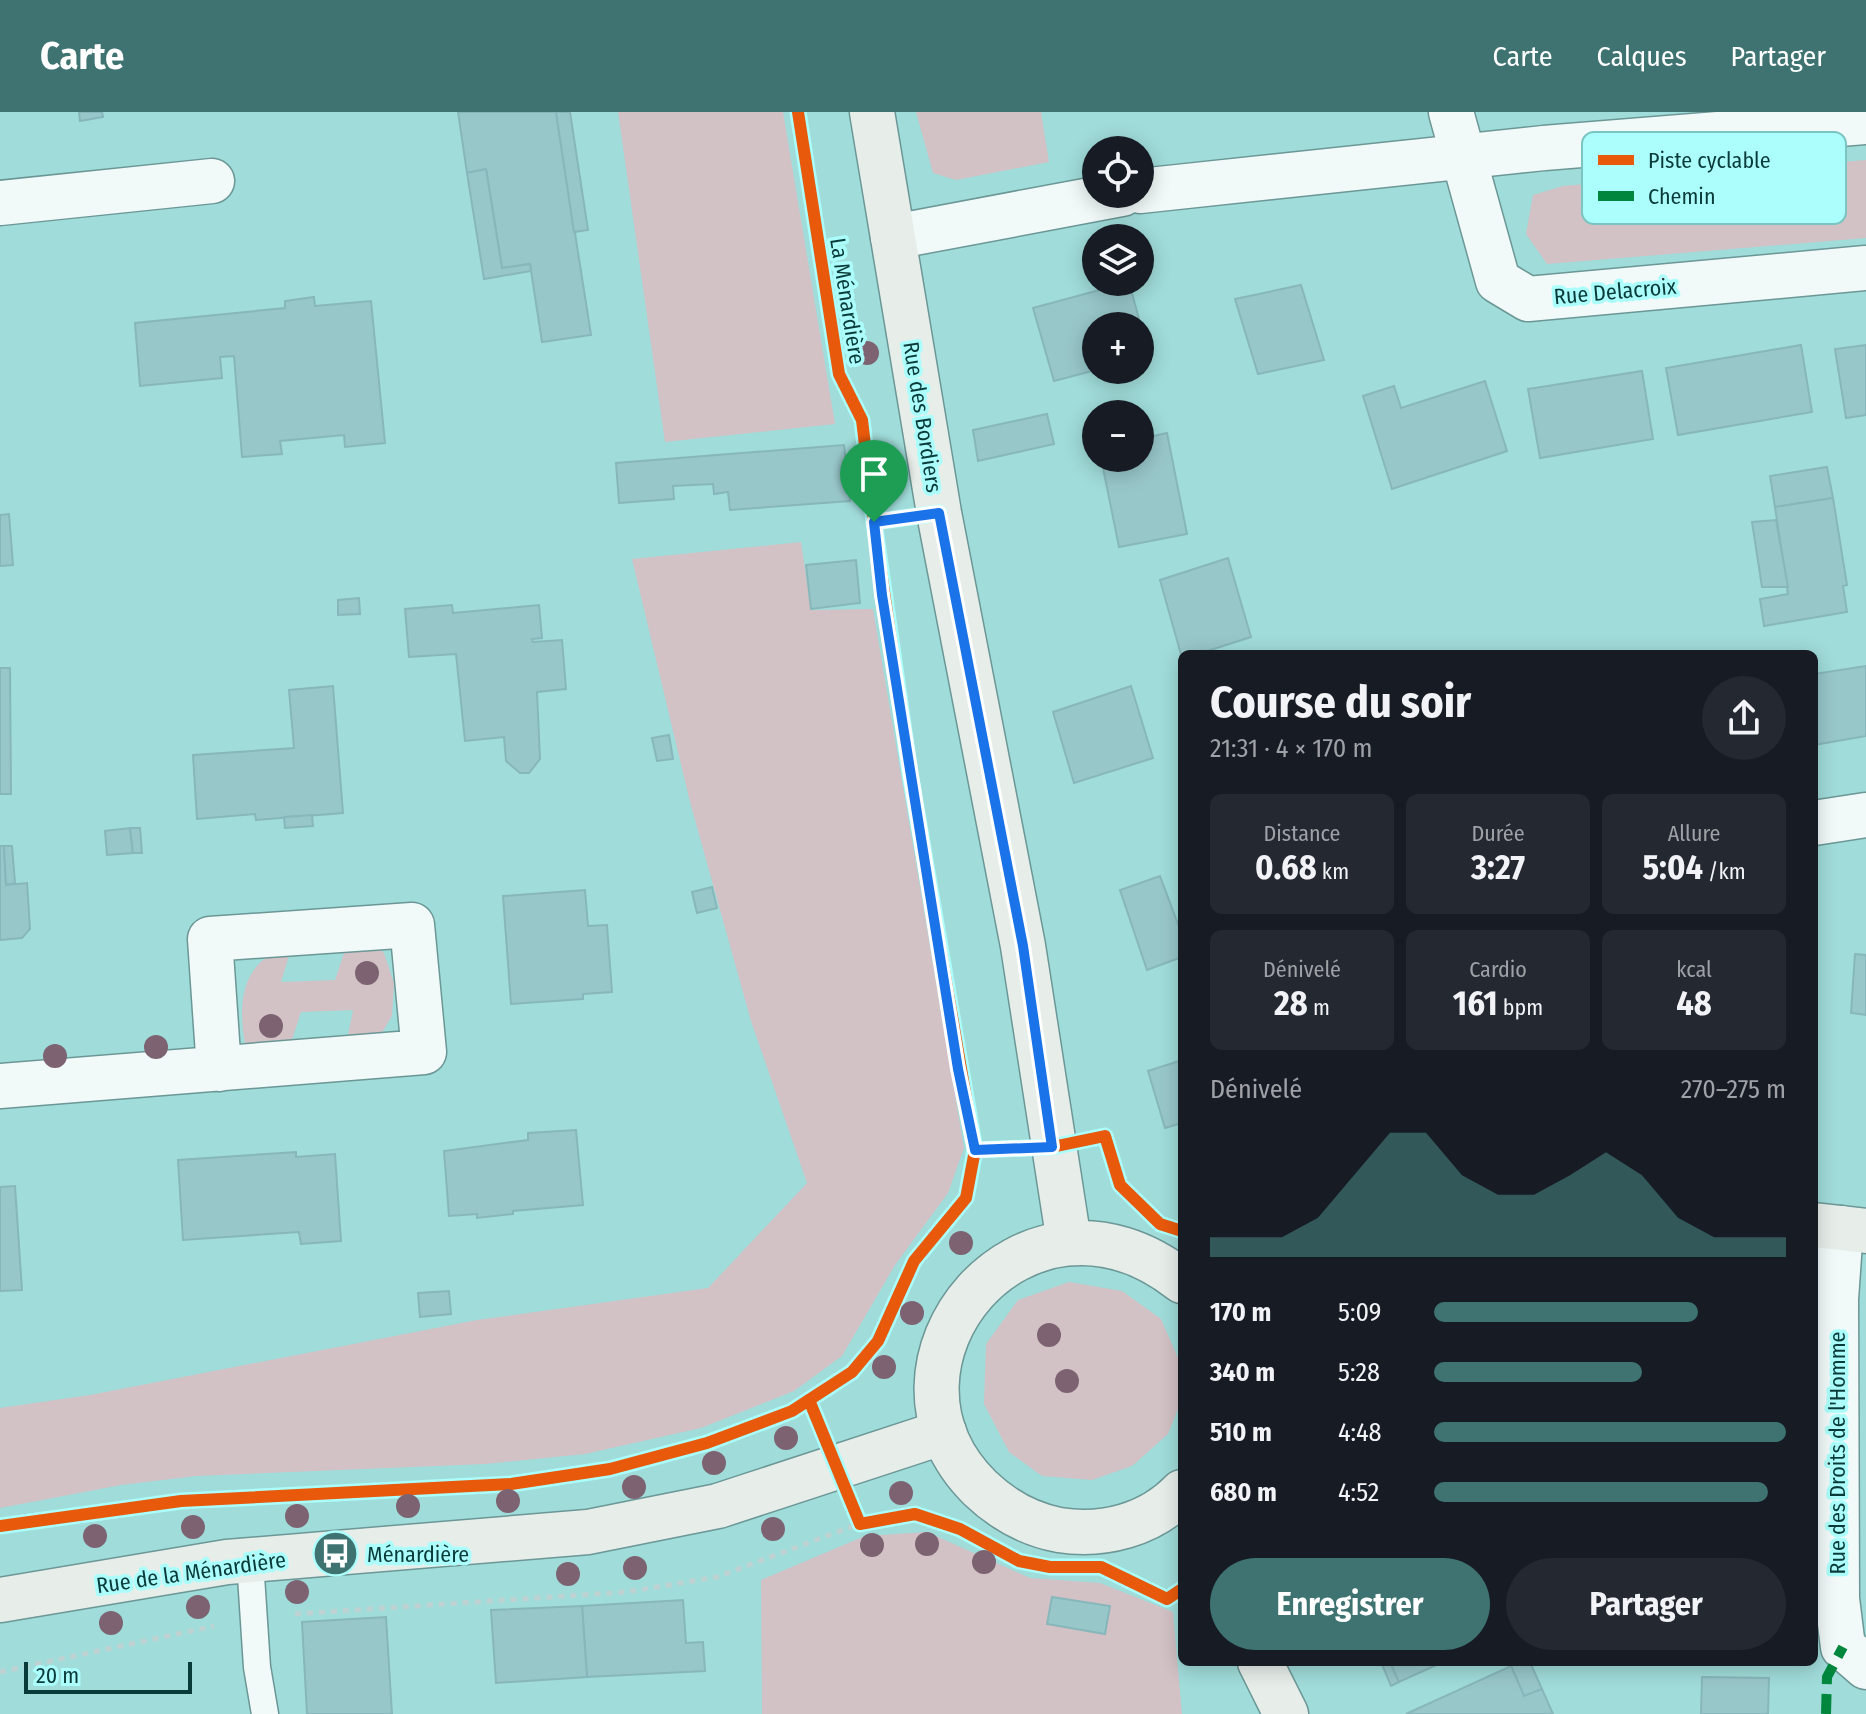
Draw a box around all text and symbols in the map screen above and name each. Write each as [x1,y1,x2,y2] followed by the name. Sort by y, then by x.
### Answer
[40,33,124,79] text: Carte
[1493,40,1553,73] text: Carte
[1597,40,1687,73] text: Calques
[1731,40,1826,73] text: Partager
[1582,132,1846,224] legend
[1082,136,1154,472] map controls
[1082,136,1154,208] button: locate
[1648,147,1771,174] text: Piste cyclable
[1648,183,1715,210] text: Chemin
[1082,224,1154,296] button: layers
[824,236,871,366] street label: La Ménardière
[1553,273,1678,310] street label: Rue Delacroix
[1082,312,1154,384] button: +
[897,340,948,494] street label: Rue des Bordiers
[1082,400,1154,472] button: −
[840,440,908,522] pin
[852,452,896,496] icon: arrive
[1210,676,1471,729] text: Course du soir
[1702,676,1786,760] button: share
[1210,733,1372,764] text: 21:31 · 4 × 170 m
[1263,820,1341,847] text: Distance
[1471,820,1525,847] text: Durée
[1668,820,1720,847] text: Allure
[1255,847,1317,888] text: 0.68
[1471,847,1525,888] text: 3:27
[1642,847,1703,888] text: 5:04
[1317,858,1349,885] text: km
[1703,858,1746,885] text: /km
[1263,956,1341,983] text: Dénivelé
[1469,956,1527,983] text: Cardio
[1676,956,1712,983] text: kcal
[1274,983,1308,1024] text: 28
[1453,983,1498,1024] text: 161
[1676,983,1712,1024] text: 48
[1308,994,1330,1021] text: m
[1498,994,1543,1021] text: bpm
[1210,1074,1302,1105] text: Dénivelé
[1681,1074,1786,1105] text: 270–275 m
[1210,1297,1271,1328] text: 170 m
[1338,1297,1381,1328] text: 5:09
[1824,1332,1851,1574] street label: Rue des Droits de l'Homme
[1210,1357,1275,1388] text: 340 m
[1338,1357,1380,1388] text: 5:28
[1210,1417,1272,1448] text: 510 m
[1338,1417,1382,1448] text: 4:48
[1210,1477,1277,1508] text: 680 m
[1338,1477,1379,1508] text: 4:52
[312,1530,360,1578] bus stop icon: Ménardière
[367,1541,469,1568] place label: Ménardière
[95,1546,288,1599] street label: Rue de la Ménardière
[1210,1558,1490,1650] button: Enregistrer
[1506,1558,1786,1650] button: Partager
[24,1658,192,1694] scale bar
[36,1662,79,1689] text: 20 m

